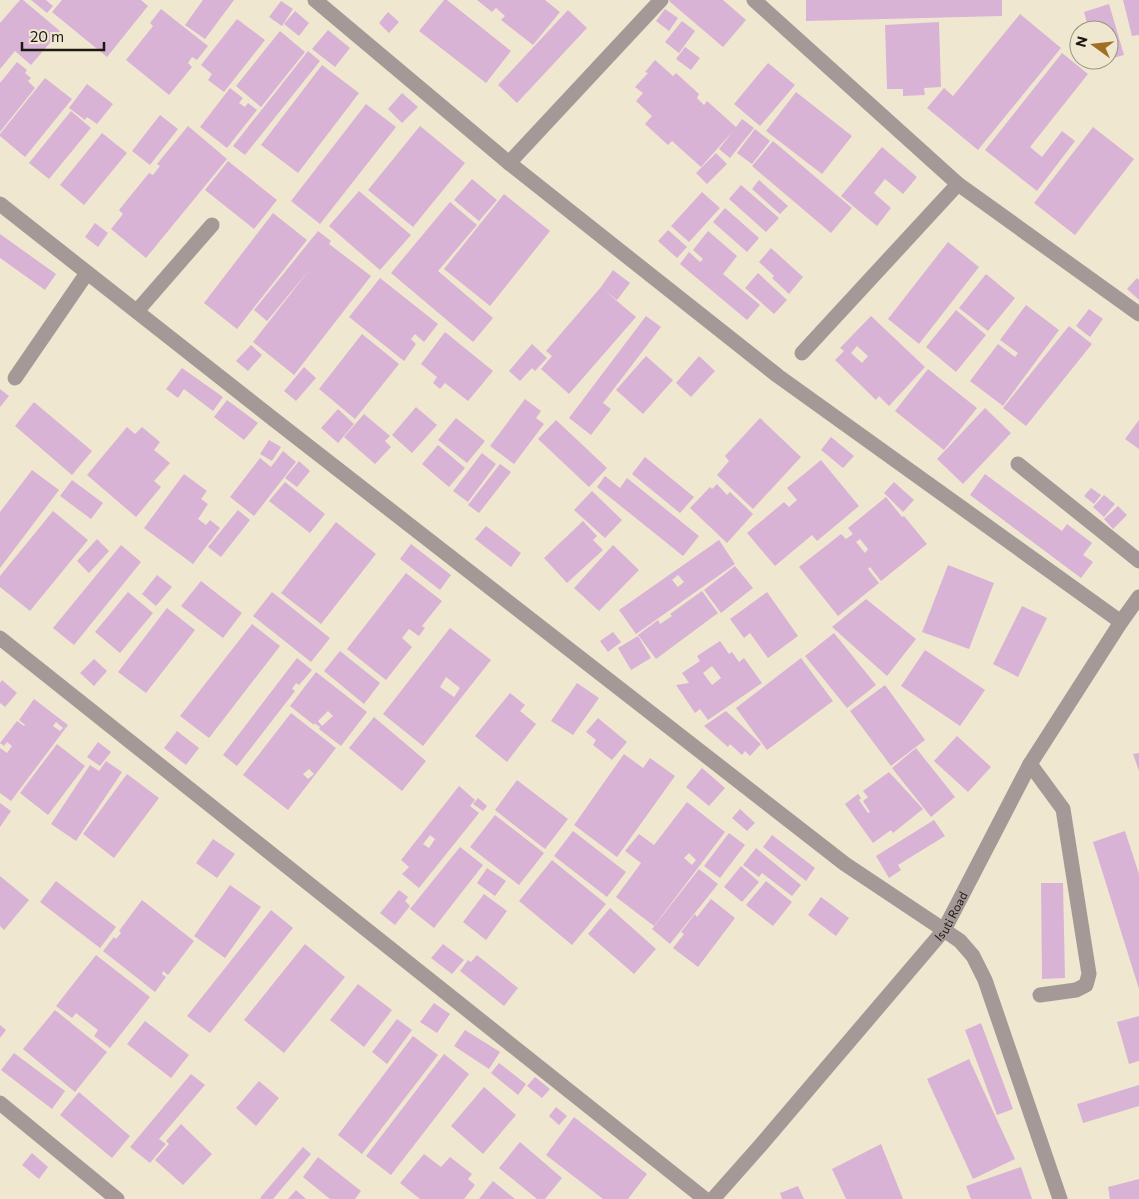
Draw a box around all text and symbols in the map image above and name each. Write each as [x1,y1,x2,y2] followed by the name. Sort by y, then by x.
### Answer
[22,20,105,52] scale bar
[1069,20,1119,70] north arrow
[30,27,64,45] text: 20 m
[1071,34,1091,49] text: N
[931,889,970,943] street label: Isuti Road

